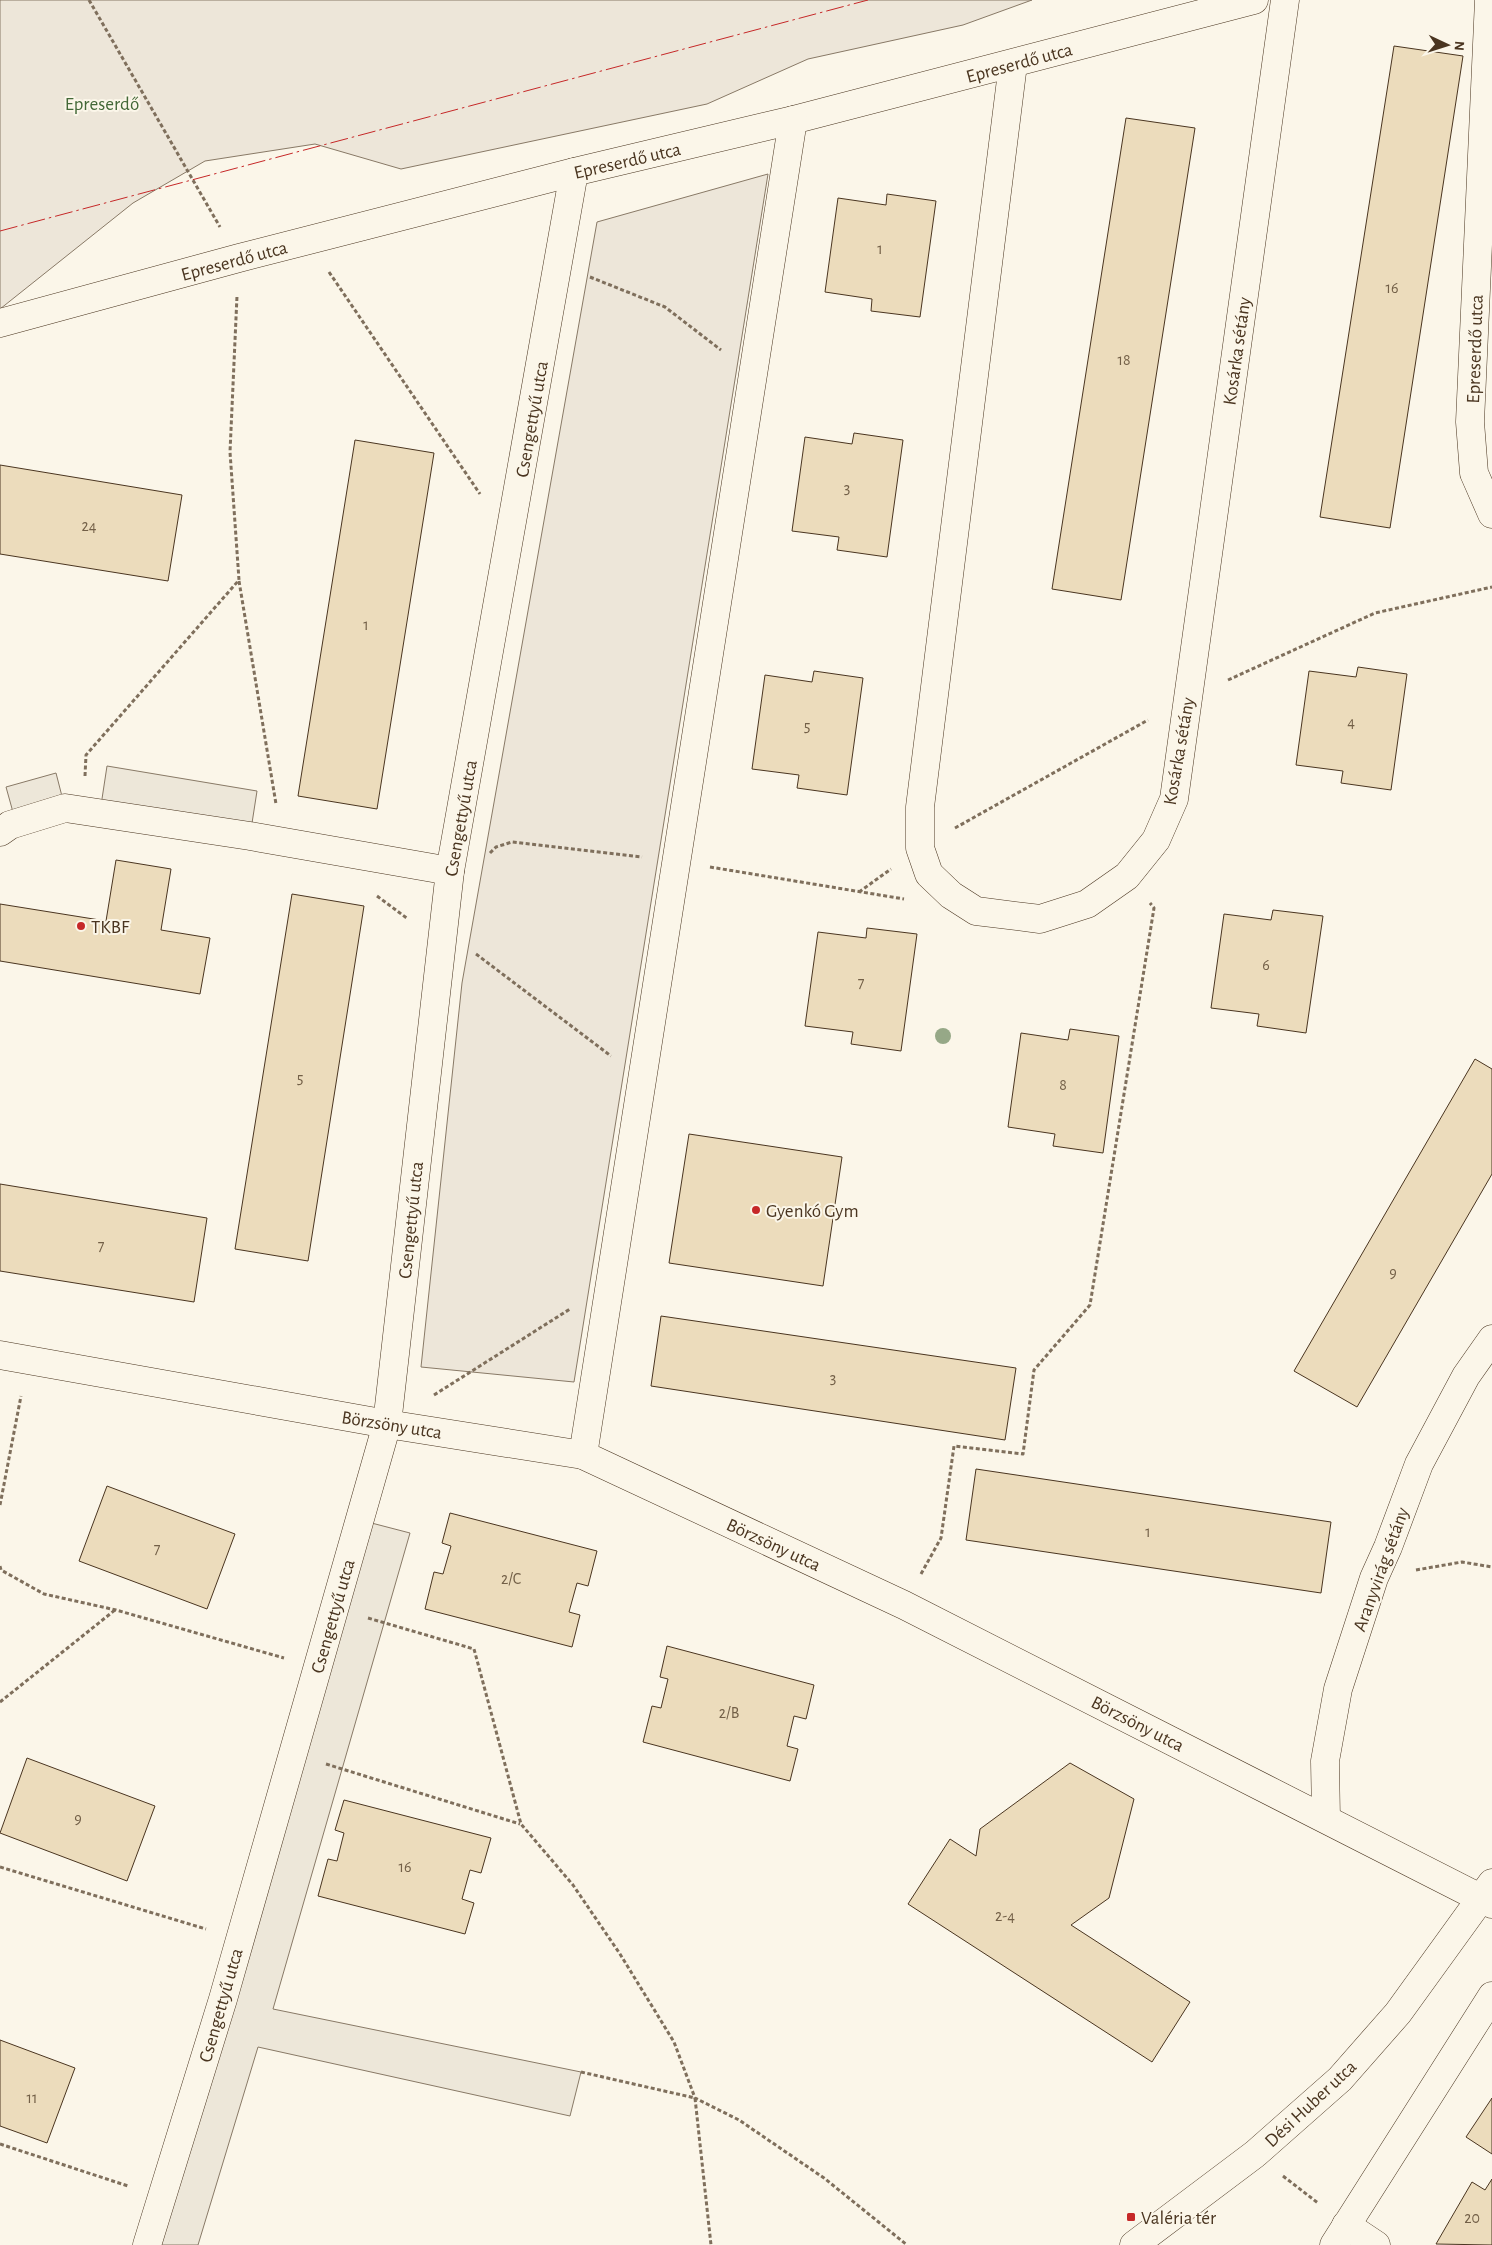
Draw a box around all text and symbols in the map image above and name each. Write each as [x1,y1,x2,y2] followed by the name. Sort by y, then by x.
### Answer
[1422,20,1472,70] north arrow
[964,40,1075,87] street label: Epreserdő utca
[1452,40,1466,51] text: N
[65,95,139,114] park label: Epreserdő
[572,140,683,183] street label: Epreserdő utca
[179,238,290,285] street label: Epreserdő utca
[877,241,883,257] house number: 1
[1385,280,1399,296] house number: 16
[1464,294,1487,404] street label: Epreserdő utca
[1220,296,1254,407] street label: Kosárka sétány
[1117,352,1131,368] house number: 18
[513,359,552,479] street label: Csengettyű utca
[844,480,850,496] house number: 3
[82,518,97,534] house number: 24
[363,617,369,633] house number: 1
[1161,696,1198,807] street label: Kosárka sétány
[1347,714,1355,730] house number: 4
[804,718,810,734] house number: 5
[442,758,481,878] street label: Csengettyű utca
[91,918,130,937] place label: TKBF
[75,920,87,932] marker: TKBF
[1262,957,1270,973] house number: 6
[858,975,865,991] house number: 7
[297,1070,303,1086] house number: 5
[1059,1077,1067,1093] house number: 8
[396,1160,427,1280] street label: Csengettyű utca
[766,1202,859,1221] place label: Gyenkó Gym
[750,1204,762,1216] marker: Gyenkó Gym
[98,1238,105,1254] house number: 7
[1389,1265,1397,1281] house number: 9
[830,1370,836,1386] house number: 3
[340,1408,444,1443] street label: Börzsöny utca
[1350,1505,1413,1634] street label: Aranyvirág sétány
[723,1515,824,1575] street label: Börzsöny utca
[1145,1524,1151,1540] house number: 1
[154,1541,161,1557] house number: 7
[308,1557,359,1676] street label: Csengettyű utca
[501,1571,521,1587] house number: 2/C
[1088,1693,1187,1756] street label: Börzsöny utca
[719,1705,739,1721] house number: 2/B
[74,1811,82,1827] house number: 9
[398,1859,412,1875] house number: 16
[995,1908,1015,1924] house number: 2-4
[196,1946,247,2065] street label: Csengettyű utca
[1262,2057,1361,2151] street label: Dési Huber utca
[26,2090,38,2106] house number: 11
[1141,2209,1216,2228] place label: Valéria tér
[1464,2210,1480,2226] house number: 20
[1125,2211,1137,2223] marker: Valéria tér

